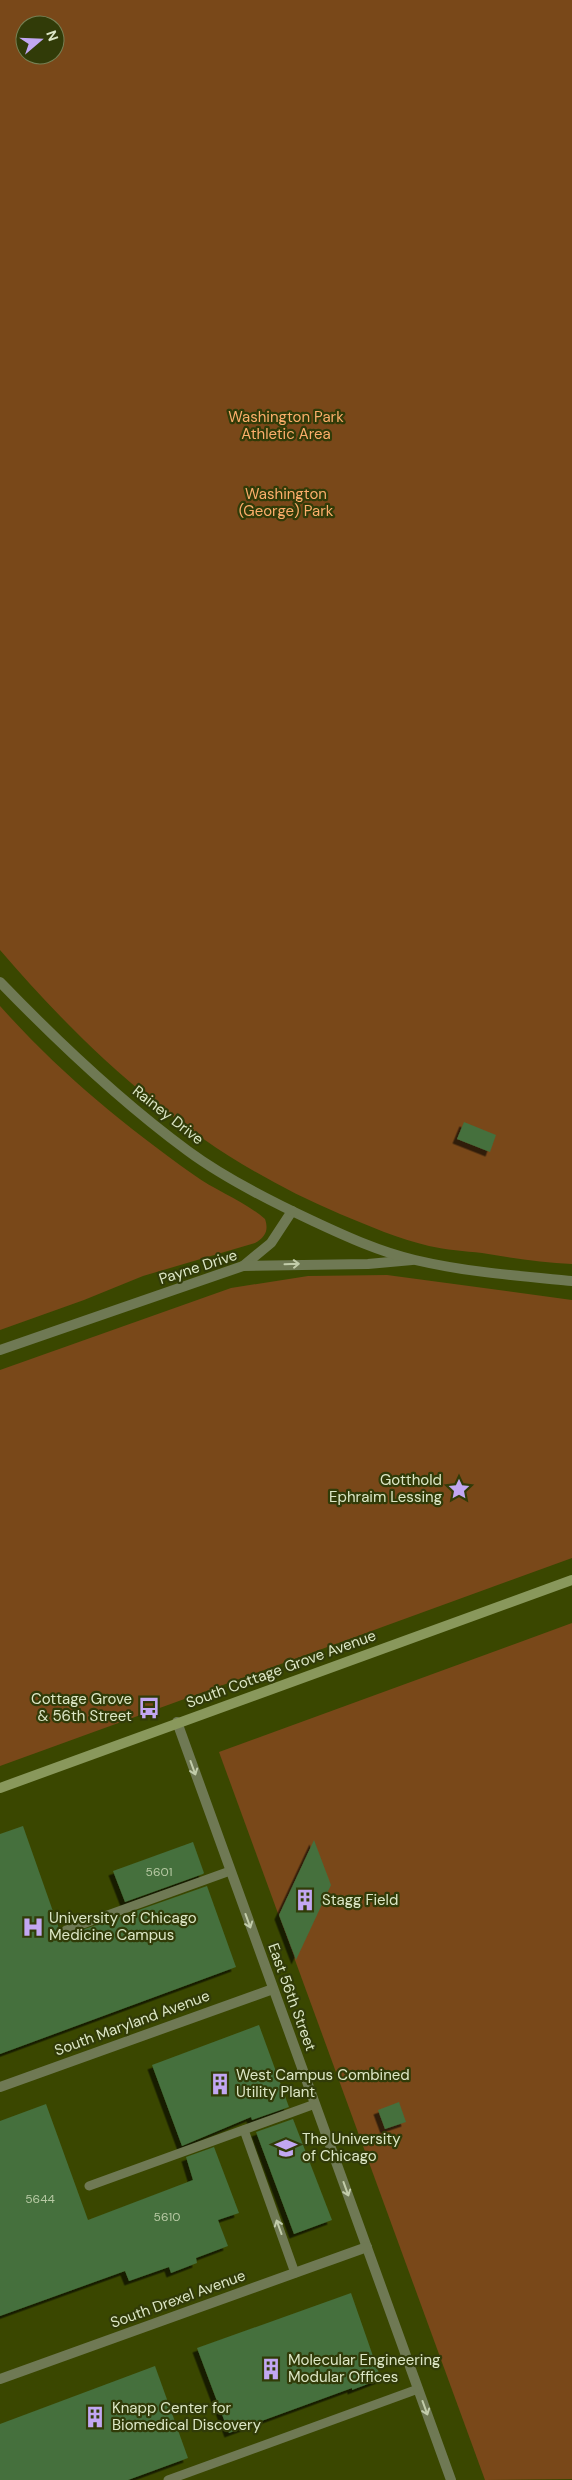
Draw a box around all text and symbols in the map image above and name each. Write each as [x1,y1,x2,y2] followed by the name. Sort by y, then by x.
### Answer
[15,15,65,65] north arrow
[42,28,62,44] text: N
[228,407,344,444] park label: Washington Park Athletic Area
[239,484,334,521] park label: Washington (George) Park
[128,1081,208,1149] street label: Rainey Drive
[156,1245,240,1289] street label: Payne Drive
[284,1260,300,1269] one-way arrow
[329,1470,442,1507] place label: Gotthold Ephraim Lessing
[446,1476,472,1502] place icon: Gotthold Ephraim Lessing
[183,1625,379,1713] street label: South Cottage Grove Avenue
[31,1689,132,1726] place label: Cottage Grove & 56th Street
[136,1695,162,1721] bus stop icon: Cottage Grove & 56th Street
[189,1760,198,1776] one-way arrow
[146,1864,172,1880] house number: 5601
[292,1887,318,1913] building icon: Stagg Field
[322,1890,398,1910] place label: Stagg Field
[49,1908,197,1945] place label: University of Chicago Medicine Campus
[244,1913,253,1928] one-way arrow
[20,1914,46,1940] hospital icon: University of Chicago Medicine Campus
[263,1940,321,2054] street label: East 56th Street
[52,1986,212,2060] street label: South Maryland Avenue
[236,2065,410,2102] place label: West Campus Combined Utility Plant
[207,2071,233,2097] building icon: West Campus Combined Utility Plant
[302,2129,401,2166] place label: The University of Chicago
[273,2135,299,2161] school or university icon: The University of Chicago
[342,2181,351,2196] one-way arrow
[25,2191,55,2207] house number: 5644
[154,2209,180,2225] house number: 5610
[274,2220,283,2235] one-way arrow
[108,2265,248,2333] street label: South Drexel Avenue
[288,2350,440,2387] place label: Molecular Engineering Modular Offices
[258,2356,284,2382] building icon: Molecular Engineering Modular Offices
[112,2398,262,2435] place label: Knapp Center for Biomedical Discovery
[421,2400,430,2415] one-way arrow
[82,2404,108,2430] building icon: Knapp Center for Biomedical Discovery

